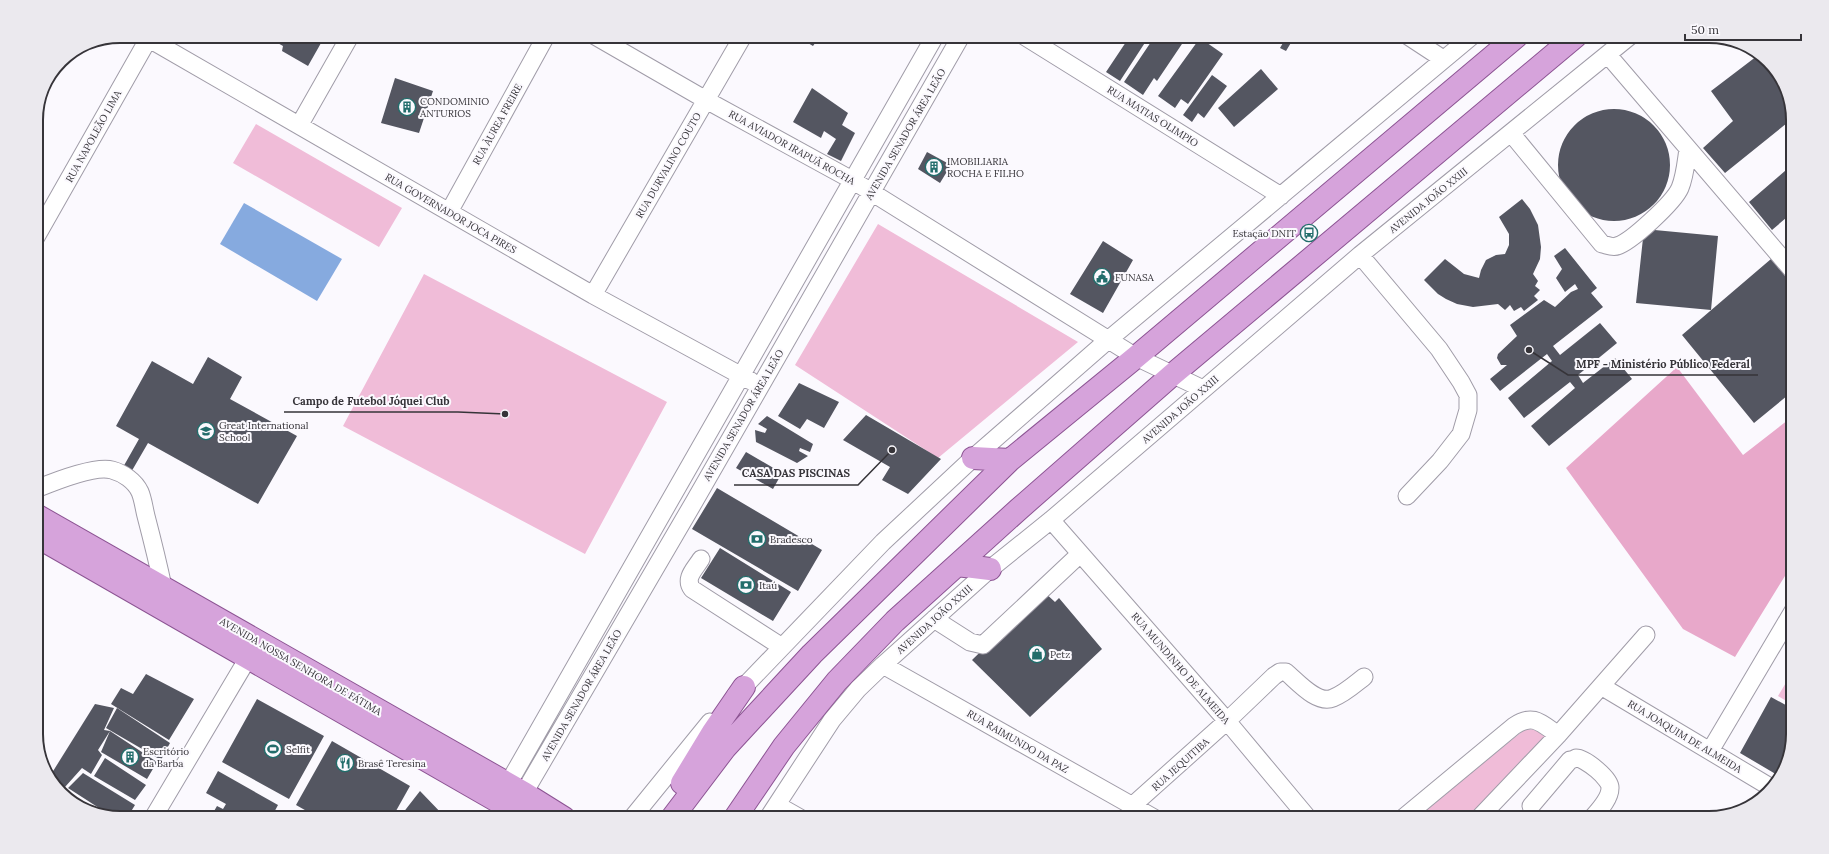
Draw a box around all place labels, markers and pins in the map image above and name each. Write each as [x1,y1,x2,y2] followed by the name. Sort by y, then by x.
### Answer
[419,95,489,120] place label: CONDOMINIO ANTURIOS
[397,97,417,117] building icon: CONDOMINIO ANTURIOS
[947,155,1024,180] place label: IMOBILIARIA ROCHA E FILHO
[924,157,944,177] building icon: IMOBILIARIA ROCHA E FILHO
[1299,223,1319,243] bus stop icon: Estação DNIT
[1232,227,1297,240] place label: Estação DNIT
[1092,267,1112,287] public building icon: FUNASA
[1115,271,1155,284] place label: FUNASA
[1568,352,1758,375] callout: MPF - Ministério Público Federal
[284,389,458,412] callout: Campo de Futebol Jóquei Club
[219,419,309,444] place label: Great International School
[196,421,216,441] school or university icon: Great International School
[734,462,858,485] callout: CASA DAS PISCINAS
[747,529,767,549] bank icon: Bradesco
[770,533,813,546] place label: Bradesco
[736,575,756,595] bank icon: Itaú
[759,579,777,592] place label: Itaú
[1027,644,1047,664] shop icon: Petz
[1050,648,1070,661] place label: Petz
[263,739,283,759] sports icon: Selfit
[286,743,310,756] place label: Selfit
[143,745,189,770] place label: Escritório da Barba
[120,747,140,767] building icon: Escritório da Barba
[335,753,355,773] restaurant icon: Brasê Teresina
[358,757,426,770] place label: Brasê Teresina

